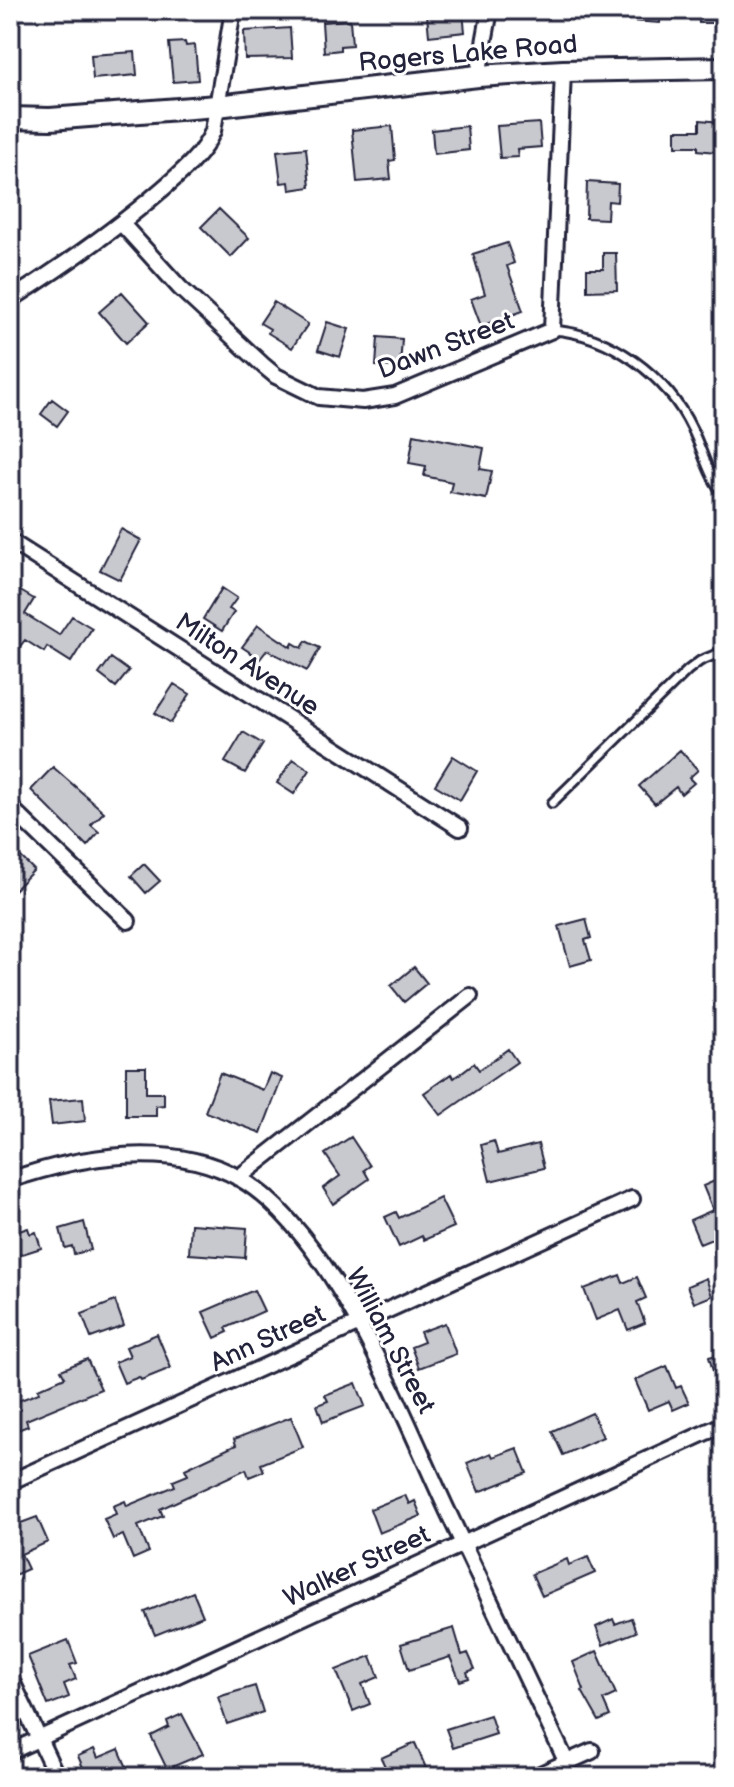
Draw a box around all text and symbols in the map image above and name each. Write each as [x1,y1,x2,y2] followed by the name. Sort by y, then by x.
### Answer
[357,29,579,79] street label: Rogers Lake Road
[374,306,518,386] street label: Dawn Street
[169,607,325,723] street label: Milton Avenue
[339,1263,441,1419] street label: William Street
[206,1299,330,1379] street label: Ann Street
[279,1520,435,1614] street label: Walker Street

